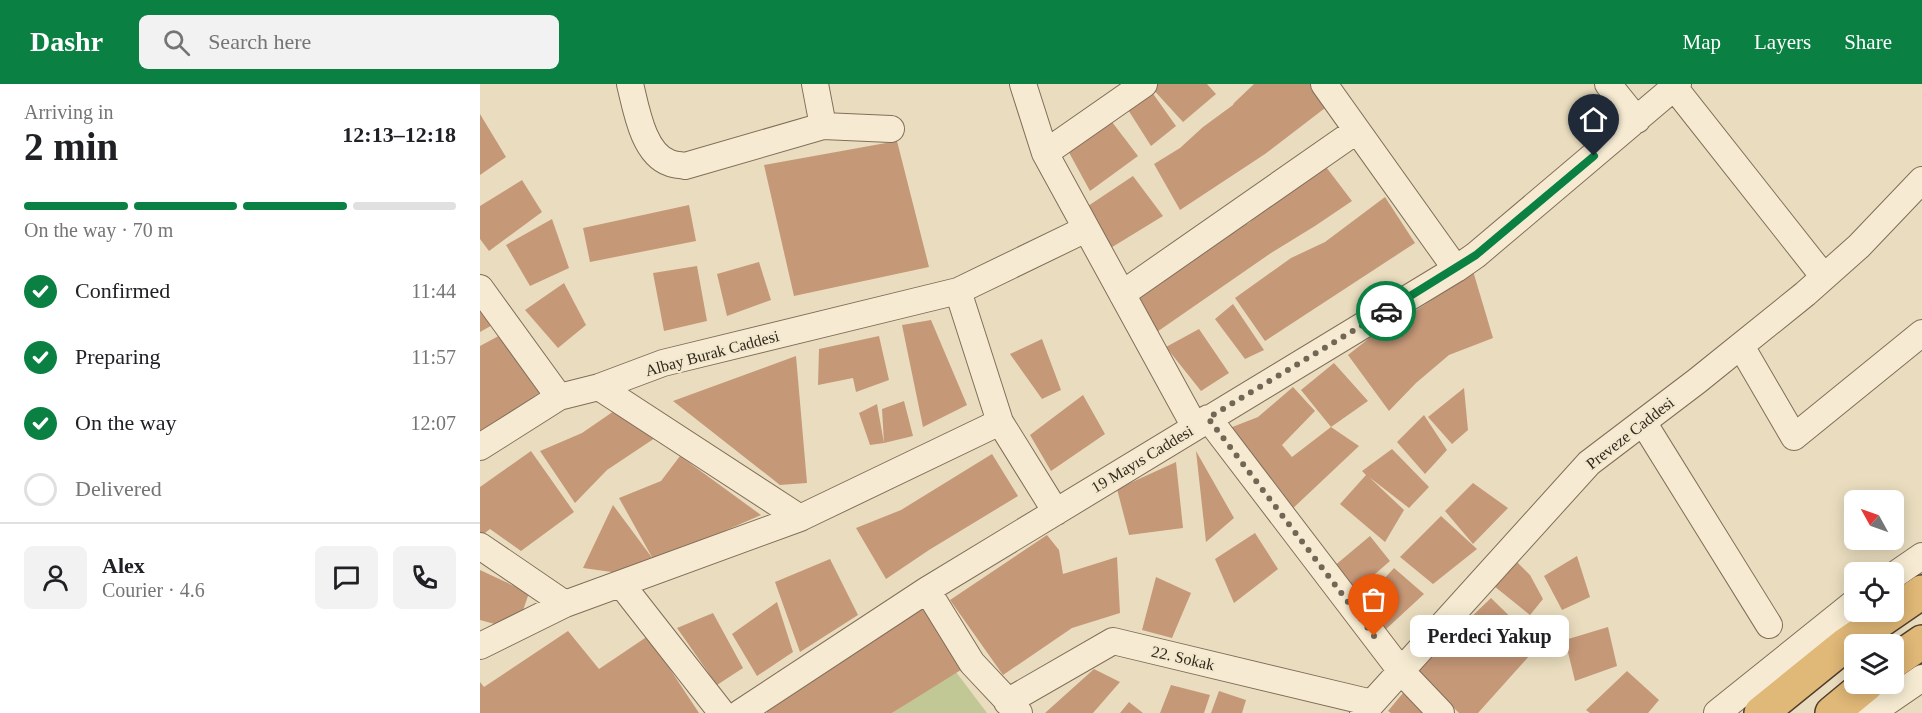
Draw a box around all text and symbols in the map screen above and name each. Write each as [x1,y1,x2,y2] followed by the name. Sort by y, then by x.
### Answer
[139,15,559,69] search box
[30,26,103,57] text: Dashr
[160,26,193,59] icon: search
[208,29,311,54] text: Search here
[1683,30,1721,54] text: Map
[1754,30,1811,54] text: Layers
[1844,30,1892,54] text: Share
[1568,94,1619,156] pin
[24,101,113,123] text: Arriving in
[1577,103,1610,136] icon: home
[342,122,456,147] text: 12:13–12:18
[24,125,118,168] text: 2 min
[24,219,173,241] text: On the way · 70 m
[24,275,57,308] icon: check
[75,278,170,303] text: Confirmed
[411,280,456,302] text: 11:44
[1356,281,1416,341] courier
[1370,295,1403,328] icon: car
[643,327,782,380] street label: Albay Burak Caddesi
[24,341,57,374] icon: check
[75,344,161,369] text: Preparing
[411,346,456,368] text: 11:57
[1583,393,1678,472] street label: Preveze Caddesi
[24,407,57,440] icon: check
[75,410,176,435] text: On the way
[410,412,456,434] text: 12:07
[1088,422,1197,497] street label: 19 Mayıs Caddesi
[75,476,162,501] text: Delivered
[1844,490,1904,550] north arrow
[1844,490,1904,694] map controls
[24,546,87,609] button: person
[315,546,378,609] button: chat
[393,546,456,609] button: phone
[102,553,145,578] text: Alex
[1844,562,1904,622] button: locate
[1348,574,1399,636] pin
[102,579,205,601] text: Courier · 4.6
[1357,583,1390,616] icon: bag
[1410,615,1569,657] callout: Perdeci Yakup
[1427,625,1552,647] text: Perdeci Yakup
[1844,634,1904,694] button: layers
[1150,643,1216,673] street label: 22. Sokak

